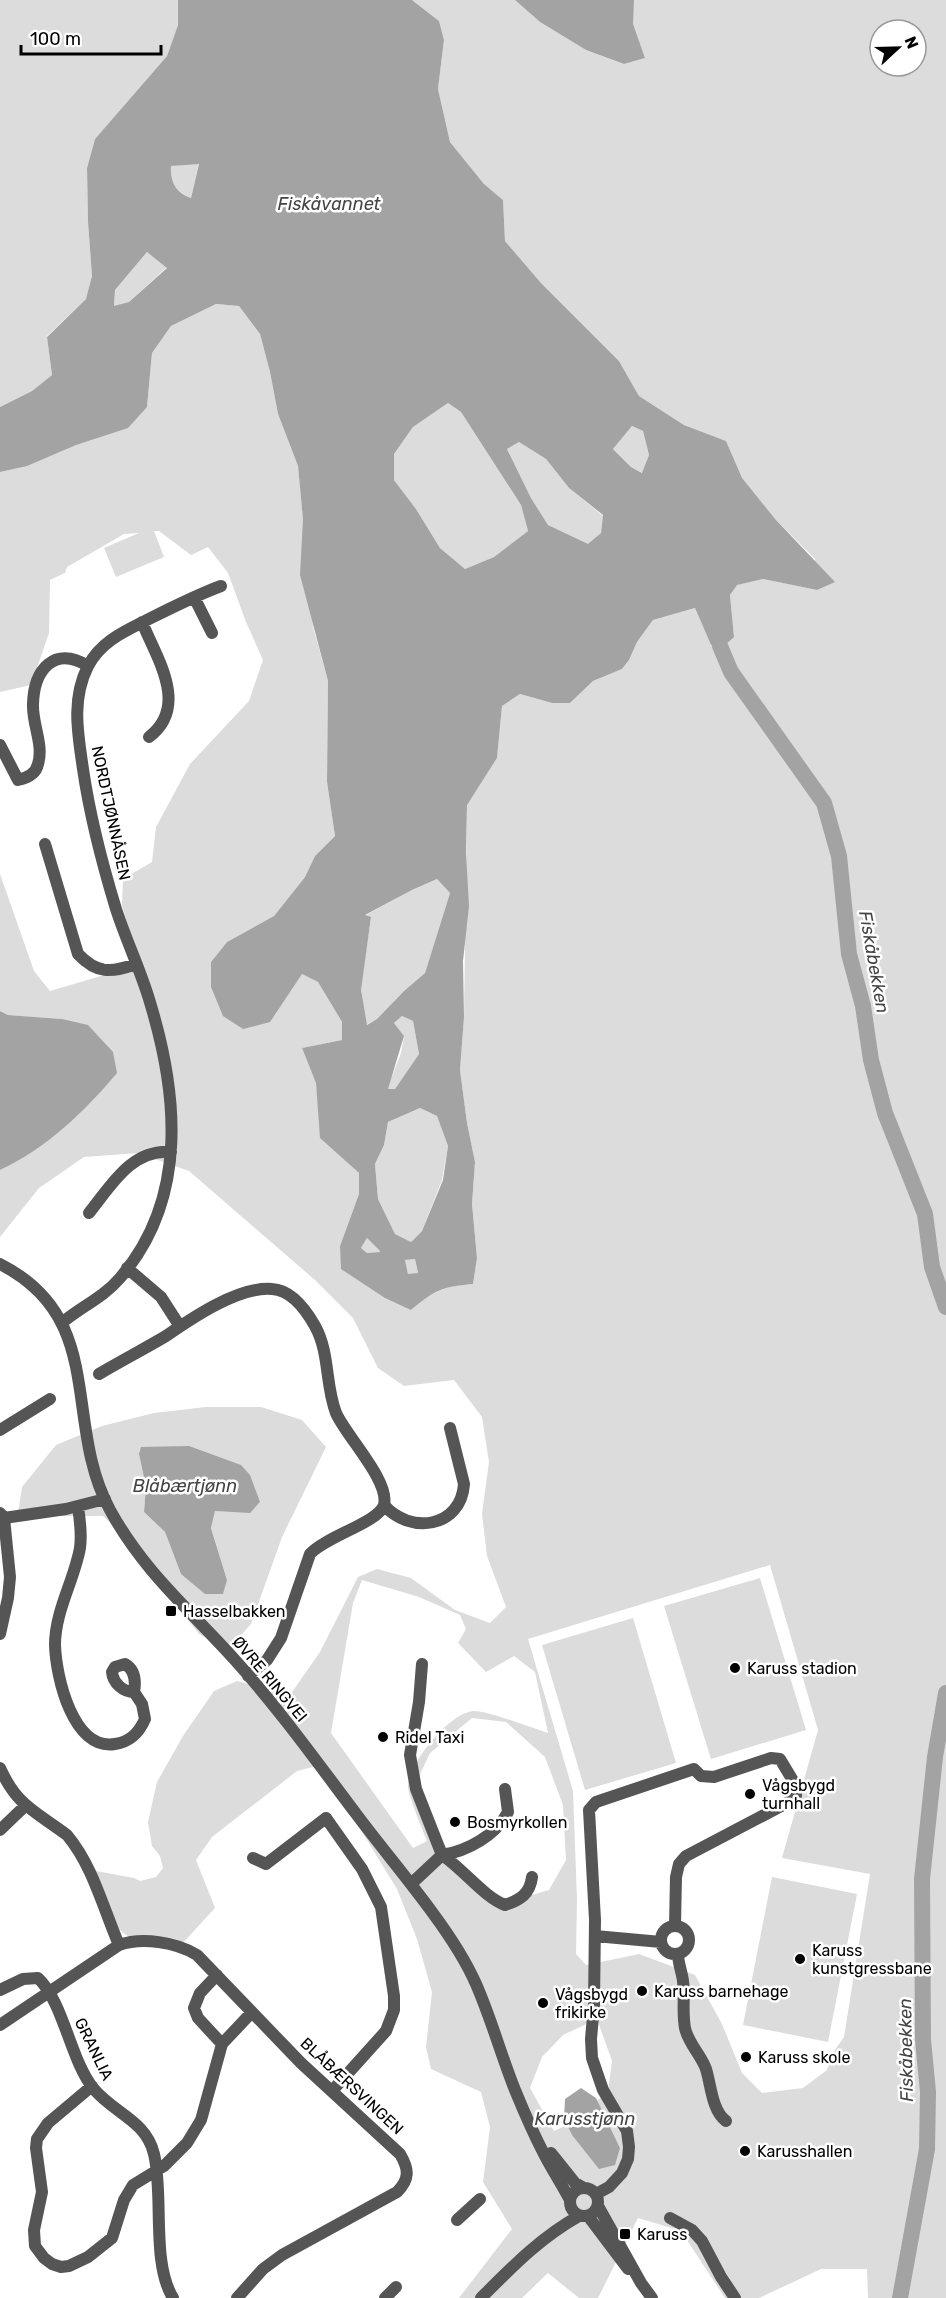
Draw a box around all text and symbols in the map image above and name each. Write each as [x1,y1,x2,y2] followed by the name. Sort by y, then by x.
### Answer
[21,18,160,56] scale bar
[868,18,928,78] north arrow
[30,28,81,50] text: 100 m
[900,34,922,51] text: N
[277,193,382,215] water label: Fiskåvannet
[87,744,135,882] street label: NORDTJØNNÅSEN
[854,909,894,1015] water label: Fiskåbekken
[133,1475,237,1497] water label: Blåbærtjønn
[183,1602,286,1621] place label: Hasselbakken
[164,1604,178,1618] marker: Hasselbakken
[229,1632,311,1726] street label: ØVRE RINGVEI
[747,1659,857,1678] place label: Karuss stadion
[728,1661,742,1675] marker: Karuss stadion
[395,1728,464,1747] place label: Ridel Taxi
[376,1730,390,1744] marker: Ridel Taxi
[762,1776,835,1813] place label: Vågsbygd turnhall
[743,1787,757,1801] marker: Vågsbygd turnhall
[467,1813,567,1832] place label: Bosmyrkollen
[448,1815,462,1829] marker: Bosmyrkollen
[812,1941,932,1978] place label: Karuss kunstgressbane
[793,1952,807,1966] marker: Karuss kunstgressbane
[654,1982,789,2001] place label: Karuss barnehage
[635,1984,649,1998] marker: Karuss barnehage
[555,1985,628,2022] place label: Vågsbygd frikirke
[536,1996,550,2010] marker: Vågsbygd frikirke
[894,1998,918,2102] water label: Fiskåbekken
[71,2015,117,2084] street label: GRANLIA
[297,2033,407,2139] street label: BLÅBÆRSVINGEN
[758,2048,850,2067] place label: Karuss skole
[739,2050,753,2064] marker: Karuss skole
[535,2108,635,2130] water label: Karusstjønn
[757,2142,852,2161] place label: Karusshallen
[738,2144,752,2158] marker: Karusshallen
[637,2225,687,2244] place label: Karuss
[618,2227,632,2241] marker: Karuss

